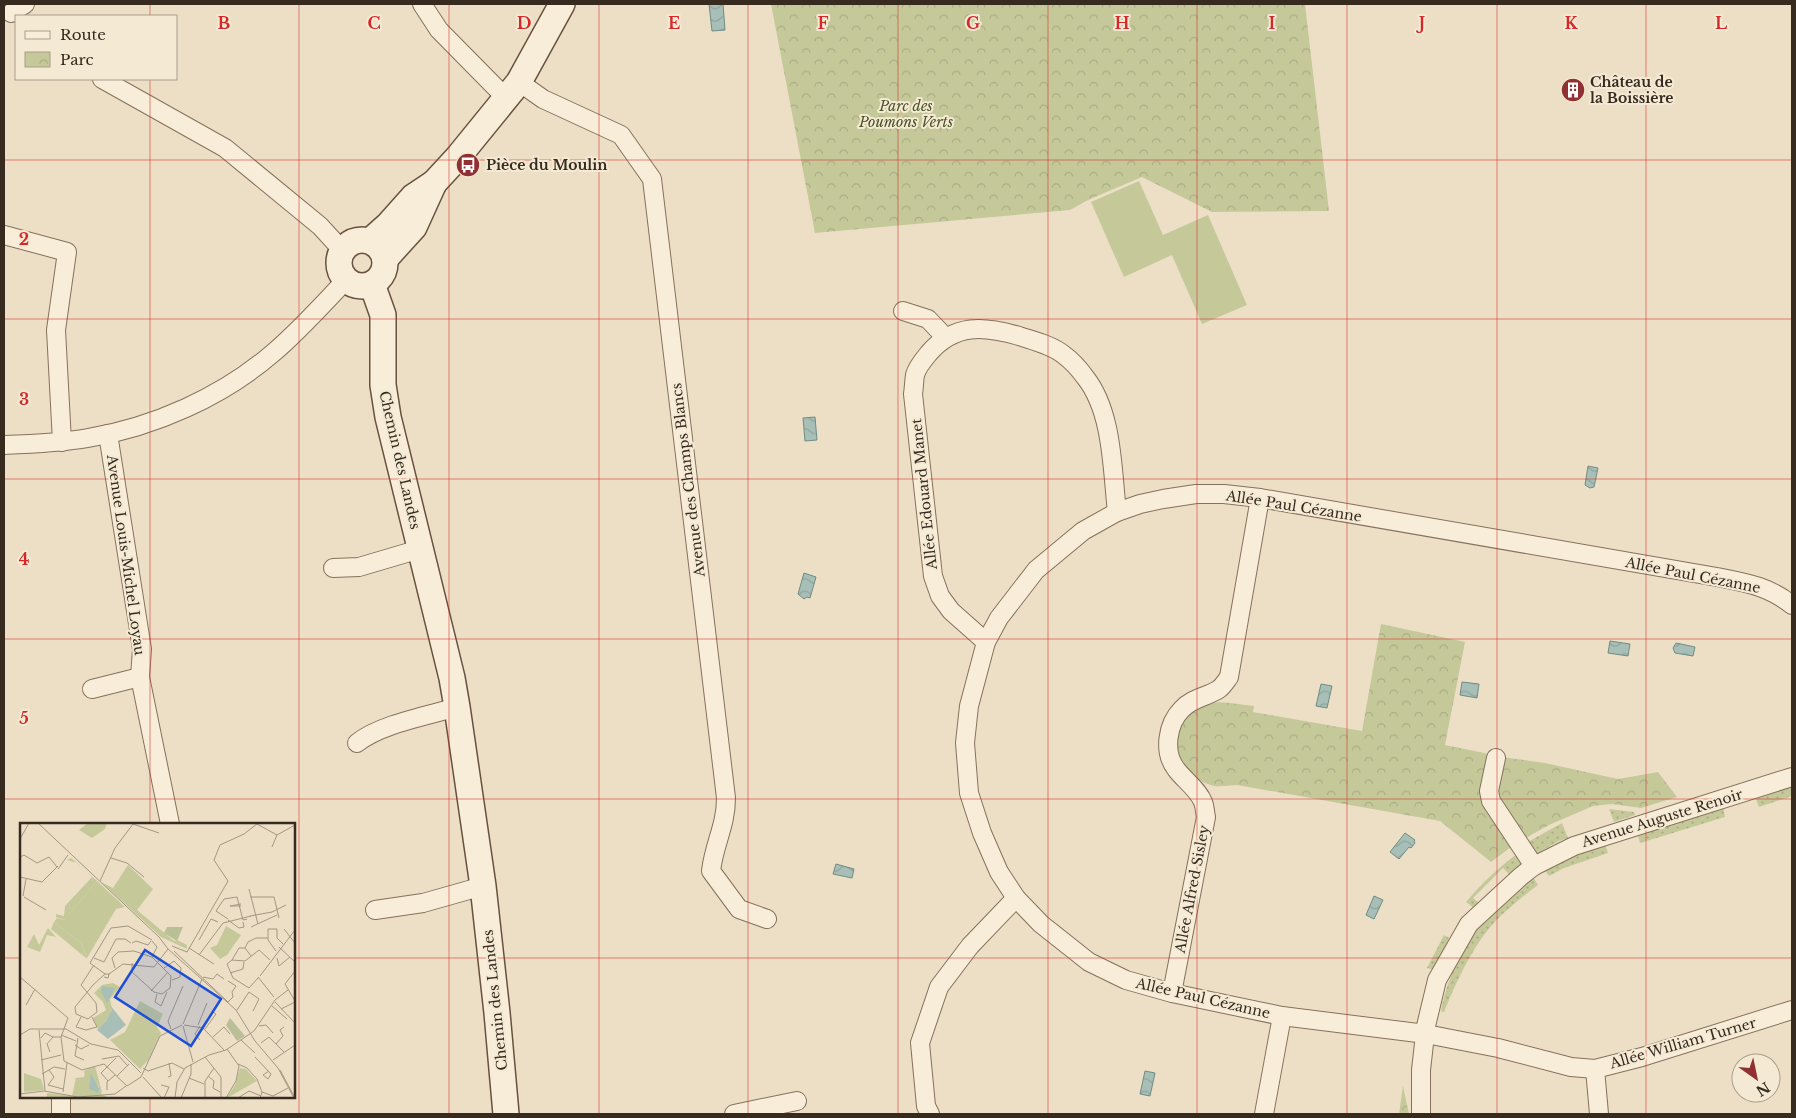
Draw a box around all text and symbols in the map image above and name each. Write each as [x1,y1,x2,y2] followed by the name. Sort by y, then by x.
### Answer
[218,13,231,33] text: B
[367,13,381,33] text: C
[517,13,531,33] text: D
[668,13,680,33] text: E
[817,13,829,33] text: F
[966,13,980,33] text: G
[1114,13,1130,33] text: H
[1269,13,1276,33] text: I
[1416,13,1425,33] text: J
[1564,13,1578,33] text: K
[1715,13,1727,33] text: L
[15,15,178,80] legend
[60,25,106,44] text: Route
[60,50,93,69] text: Parc
[1590,73,1674,107] place label: Château de la Boissière
[1560,77,1586,103] building icon: Château de la Boissière
[858,97,953,131] park label: Parc des Poumons Verts
[455,152,481,178] bus stop icon: Pièce du Moulin
[486,156,608,174] place label: Pièce du Moulin
[19,229,29,249] text: 2
[667,382,709,579] street label: Avenue des Champs Blancs
[19,389,29,409] text: 3
[375,389,425,531] street label: Chemin des Landes
[907,417,941,571] street label: Allée Edouard Manet
[103,453,149,657] street label: Avenue Louis-Michel Loyau
[1224,486,1363,526] street label: Allée Paul Cézanne
[19,549,29,569] text: 4
[1623,553,1762,597] street label: Allée Paul Cézanne
[19,708,29,728] text: 5
[1578,785,1745,851] street label: Avenue Auguste Renoir
[20,823,295,1098] inset map
[1171,823,1213,956] street label: Allée Alfred Sisley
[479,929,511,1071] street label: Chemin des Landes
[1133,974,1272,1022] street label: Allée Paul Cézanne
[1607,1013,1759,1073] street label: Allée William Turner
[1731,1053,1781,1103] north arrow
[1753,1078,1774,1100] text: N

